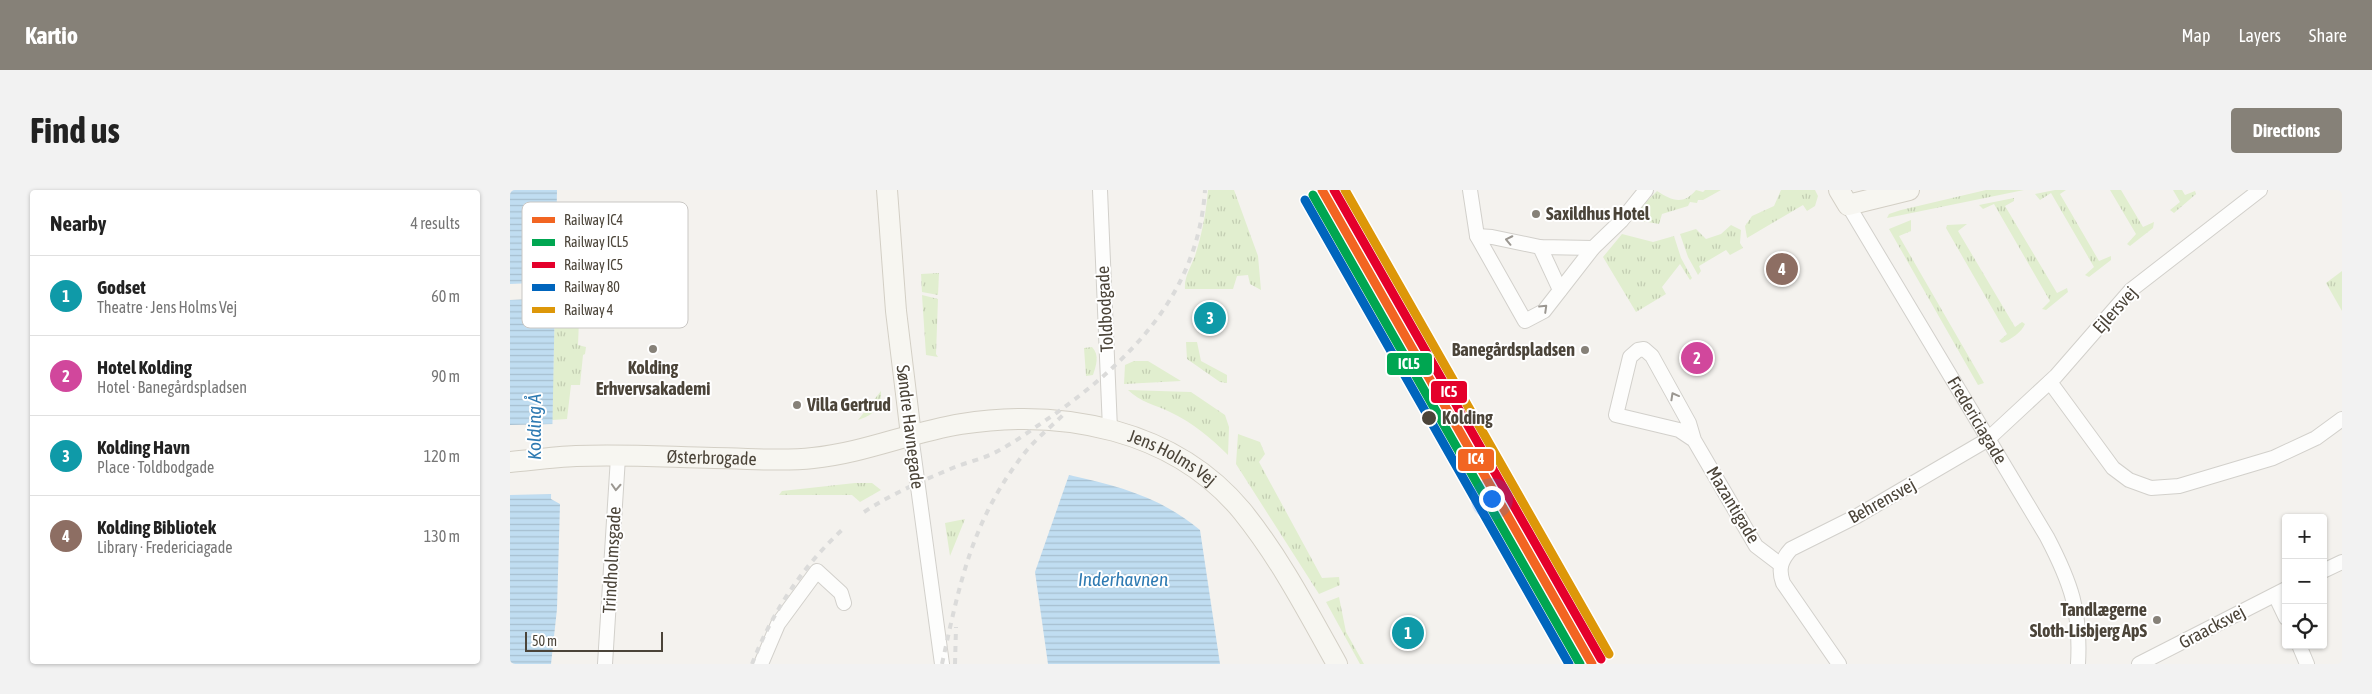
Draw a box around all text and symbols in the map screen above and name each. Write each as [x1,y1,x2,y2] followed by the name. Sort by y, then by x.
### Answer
[25,22,78,49] text: Kartio
[2181,25,2210,46] text: Map
[2238,25,2281,46] text: Layers
[2309,25,2347,46] text: Share
[2231,108,2342,153] button: Directions
[30,110,120,150] text: Find us
[522,202,688,328] legend
[1546,203,1650,224] place label: Saxildhus Hotel
[1530,208,1542,220] marker: Saxildhus Hotel
[50,211,106,235] text: Nearby
[564,212,624,228] text: Railway IC4
[410,214,460,232] text: 4 results
[564,234,629,250] text: Railway ICL5
[1504,235,1513,246] one-way arrow
[1766,250,1798,288] pin: 4
[564,257,623,273] text: Railway IC5
[1092,265,1117,353] street label: Toldbodgade
[97,276,146,298] text: Godset
[564,279,620,295] text: Railway 80
[2088,282,2141,337] street label: Ejlersvej
[62,287,70,305] text: 1
[431,287,460,305] text: 60 m
[97,298,237,316] text: Theatre · Jens Holms Vej
[1194,299,1226,337] pin: 3
[564,302,614,318] text: Railway 4
[1539,305,1548,314] one-way arrow
[1452,339,1575,360] place label: Banegårdspladsen
[1681,339,1713,377] pin: 2
[647,343,659,355] marker: Kolding Erhvervsakademi
[1579,344,1591,356] marker: Banegårdspladsen
[1386,352,1433,376] line badge: ICL5
[97,356,192,378] text: Hotel Kolding
[1398,356,1420,372] text: ICL5
[596,357,710,399] place label: Kolding Erhvervsakademi
[892,364,929,490] street label: Søndre Havnegade
[62,367,70,385] text: 2
[431,367,460,385] text: 90 m
[1943,373,2012,468] street label: Fredericiagade
[97,378,247,396] text: Hotel · Banegårdspladsen
[1430,380,1468,404] line badge: IC5
[1441,384,1458,400] text: IC5
[1670,392,1680,401] one-way arrow
[523,394,545,460] water label: Kolding Å
[806,394,891,415] place label: Villa Gertrud
[791,399,803,411] marker: Villa Gertrud
[1442,407,1493,428] place label: Kolding
[1420,409,1438,427] marker: Kolding
[1126,425,1221,490] street label: Jens Holms Vej
[97,436,190,458] text: Kolding Havn
[666,446,757,469] street label: Østerbrogade
[62,447,70,465] text: 3
[424,447,460,465] text: 120 m
[1457,448,1495,472] line badge: IC4
[1468,451,1485,467] text: IC4
[97,458,214,476] text: Place · Toldbodgade
[1702,463,1765,547] street label: Mazantigade
[1844,474,1919,528] street label: Behrensvej
[611,483,622,491] one-way arrow
[1479,486,1505,512] your location
[598,506,625,614] street label: Trindholmsgade
[2282,514,2327,649] map controls
[2282,514,2327,559] button: +
[97,516,216,538] text: Kolding Bibliotek
[62,527,70,545] text: 4
[424,527,460,545] text: 130 m
[97,538,233,556] text: Library · Fredericiagade
[2282,559,2327,604] button: −
[1078,568,1168,590] water label: Inderhavnen
[2030,599,2147,641] place label: Tandlægerne Sloth-Lisbjerg ApS
[2175,600,2248,653] street label: Graacksvej
[2282,604,2327,649] button: locate
[1392,614,1424,652] pin: 1
[2151,614,2163,626] marker: Tandlægerne Sloth-Lisbjerg ApS
[525,629,662,652] scale bar
[532,633,557,649] text: 50 m

